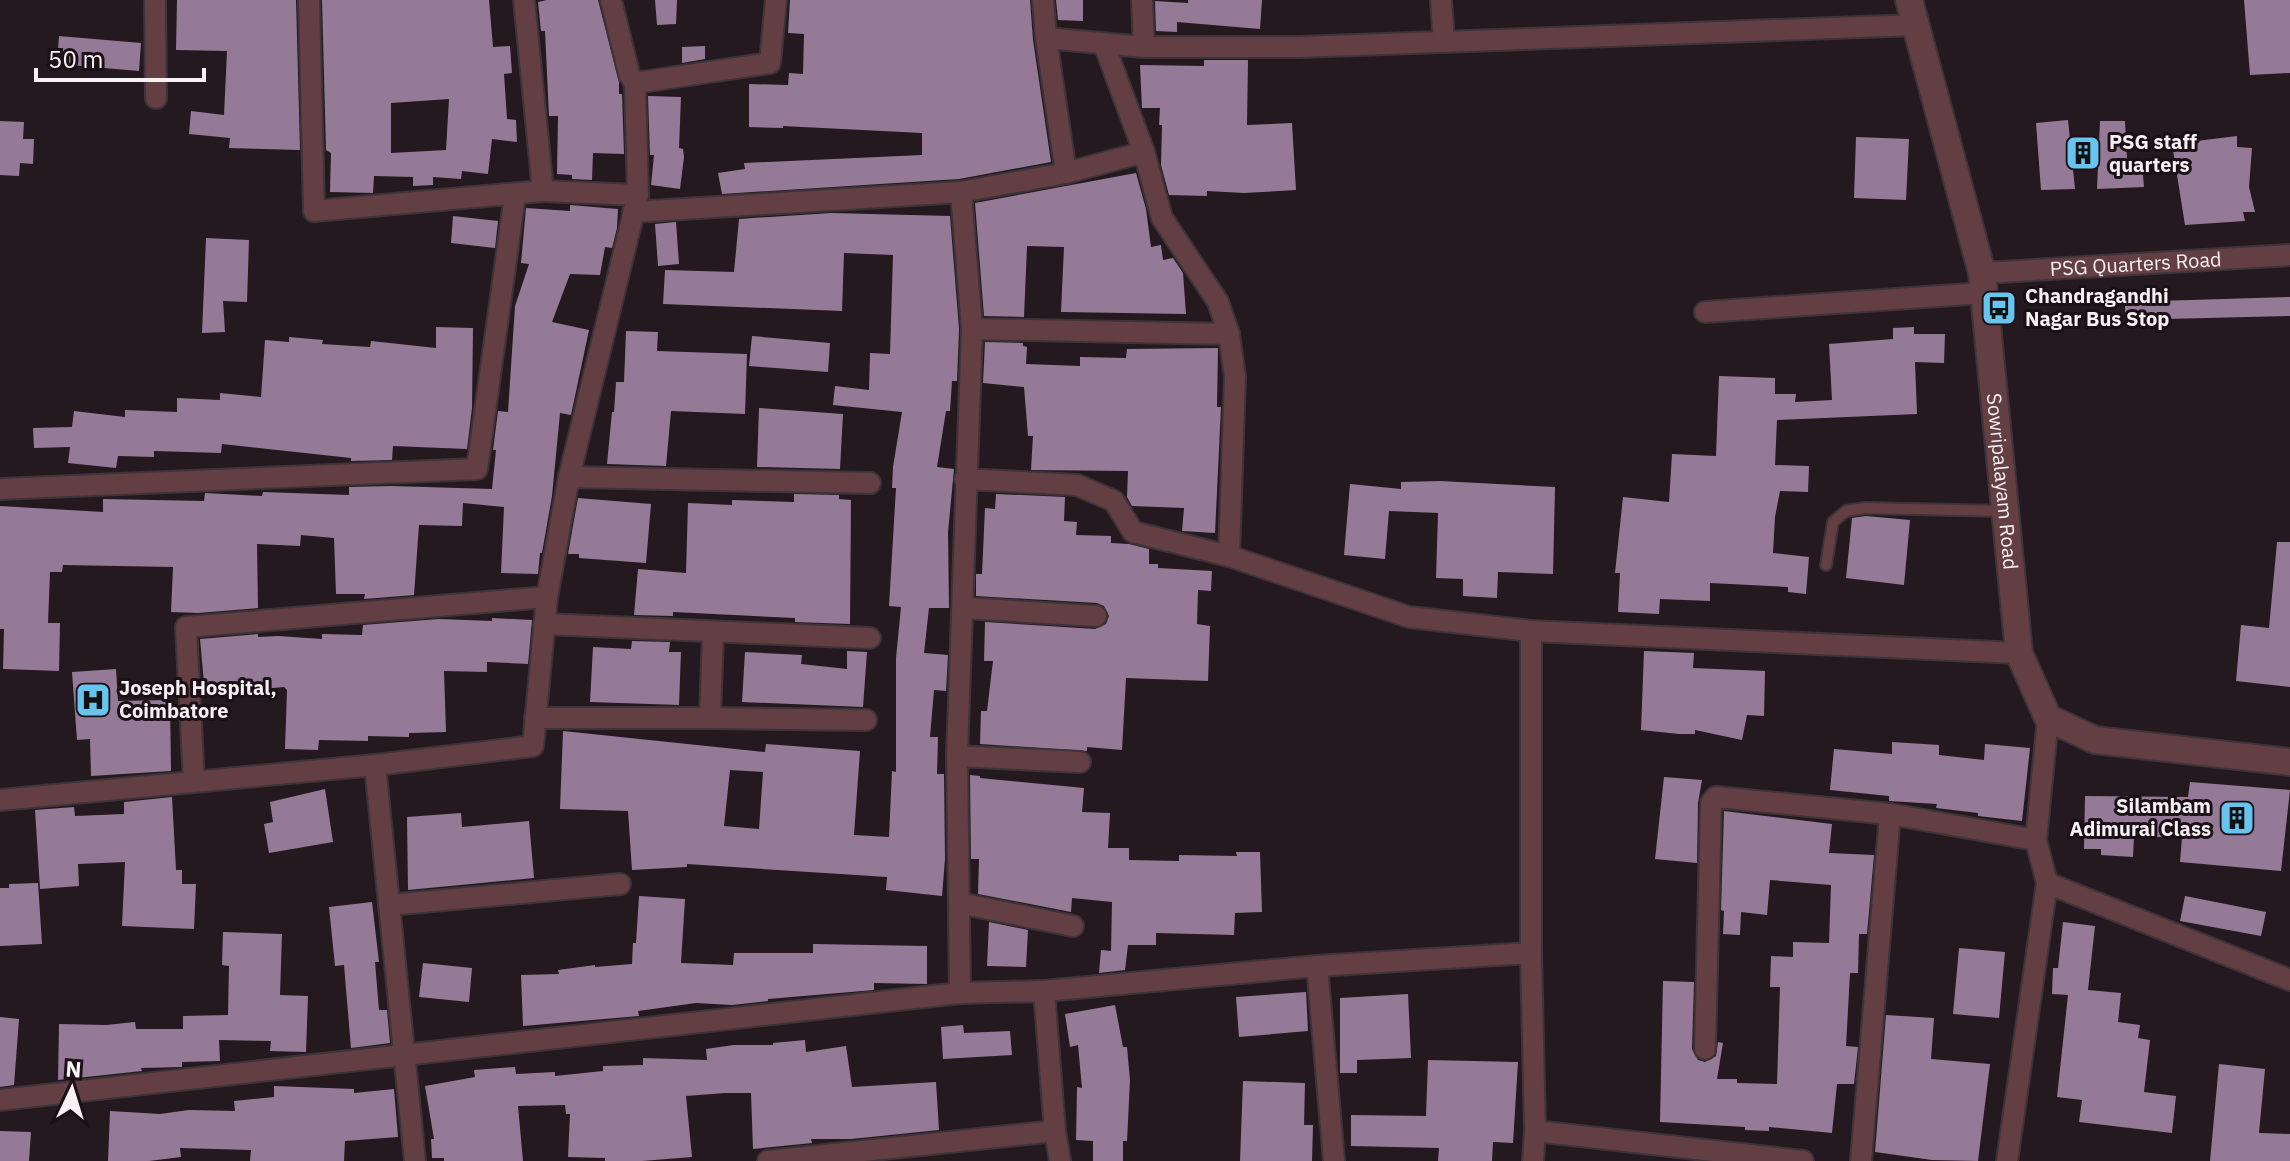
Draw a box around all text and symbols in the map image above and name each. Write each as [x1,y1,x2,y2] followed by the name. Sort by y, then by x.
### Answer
[36,32,204,82] scale bar
[48,43,103,75] text: 50 m
[2109,128,2197,178] place label: PSG staff quarters
[2064,134,2102,172] building icon: PSG staff quarters
[2049,245,2222,282] street label: PSG Quarters Road
[2025,282,2170,332] place label: Chandragandhi Nagar Bus Stop
[1980,289,2018,327] bus stop icon: Chandragandhi Nagar Bus Stop
[1981,392,2025,571] street label: Sowripalayam Road
[119,674,277,724] place label: Joseph Hospital, Coimbatore
[74,681,112,719] hospital icon: Joseph Hospital, Coimbatore
[2070,792,2211,842] place label: Silambam Adimurai Class
[2218,799,2256,837] building icon: Silambam Adimurai Class
[32,1049,112,1129] north arrow
[64,1054,82,1084] text: N

